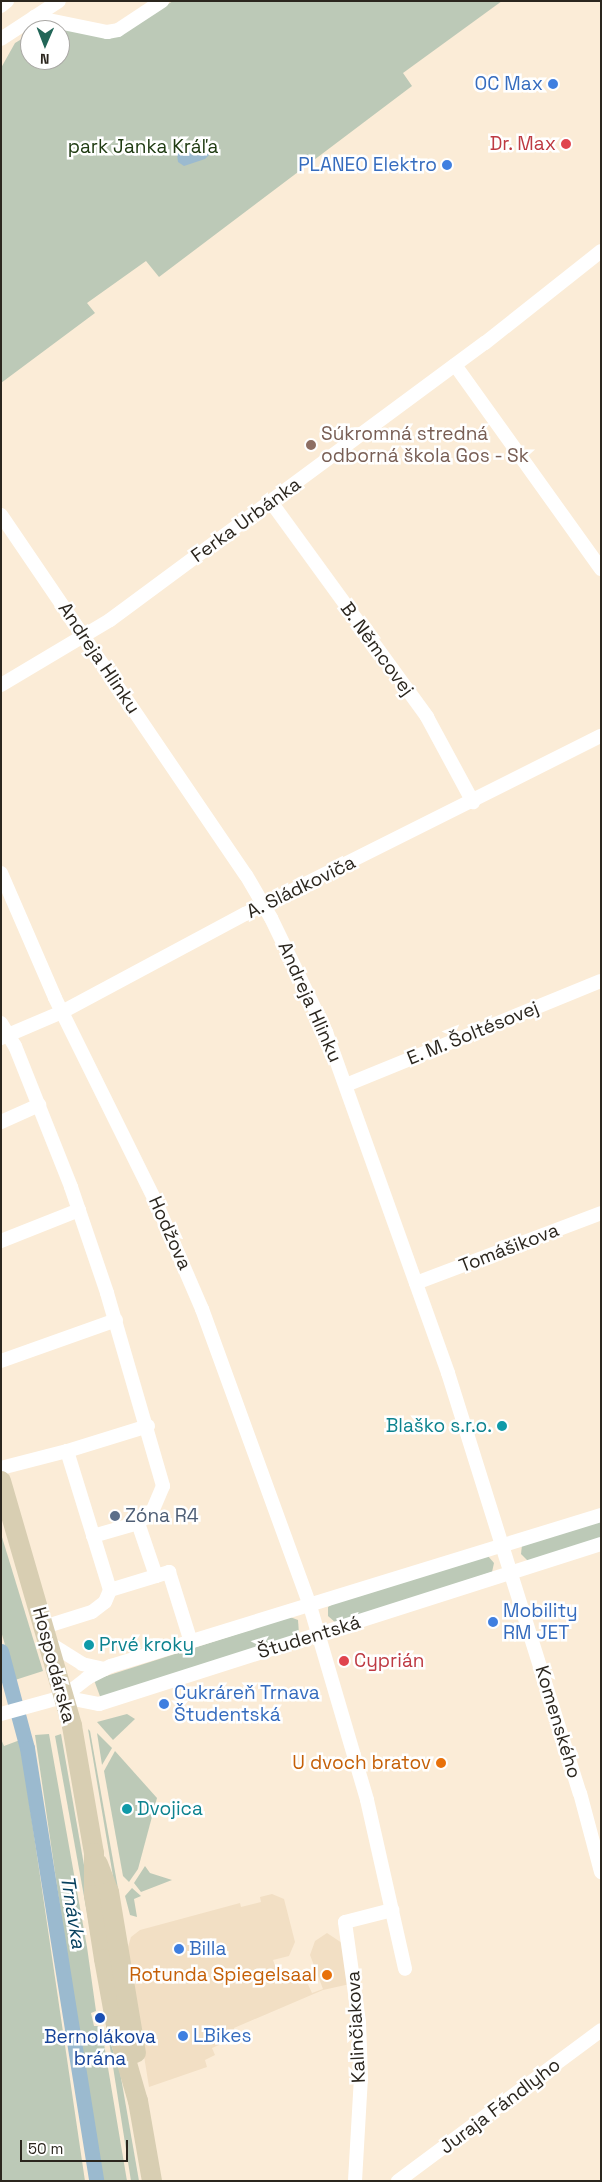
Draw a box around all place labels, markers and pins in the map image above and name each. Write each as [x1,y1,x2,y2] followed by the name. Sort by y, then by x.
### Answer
[475,73,543,95] place label: OC Max
[547,78,559,90] marker: OC Max
[489,133,556,155] place label: Dr. Max
[560,138,572,150] marker: Dr. Max
[298,154,437,176] place label: PLANEO Elektro
[441,159,453,171] marker: PLANEO Elektro
[321,423,530,467] place label: Súkromná stredná odborná škola Gos - Sk
[305,439,317,451] marker: Súkromná stredná odborná škola Gos - Sk
[386,1415,492,1437] place label: Blaško s.r.o.
[496,1420,508,1432] marker: Blaško s.r.o.
[125,1505,199,1527] place label: Zóna R4
[109,1510,121,1522] marker: Zóna R4
[503,1600,578,1644] place label: Mobility RM JET
[487,1616,499,1628] marker: Mobility RM JET
[99,1634,194,1656] place label: Prvé kroky
[83,1639,95,1651] marker: Prvé kroky
[354,1650,424,1672] place label: Cyprián
[338,1655,350,1667] marker: Cyprián
[174,1682,320,1726] place label: Cukráreň Trnava Študentská
[158,1698,170,1710] marker: Cukráreň Trnava Študentská
[292,1752,431,1774] place label: U dvoch bratov
[435,1757,447,1769] marker: U dvoch bratov
[137,1798,203,1820] place label: Dvojica
[121,1803,133,1815] marker: Dvojica
[189,1938,226,1960] place label: Billa
[173,1943,185,1955] marker: Billa
[129,1964,317,1986] place label: Rotunda Spiegelsaal
[321,1969,333,1981] marker: Rotunda Spiegelsaal
[94,2012,106,2024] marker: Bernolákova brána
[193,2025,252,2047] place label: LBikes
[44,2026,156,2070] place label: Bernolákova brána
[177,2030,189,2042] marker: LBikes

